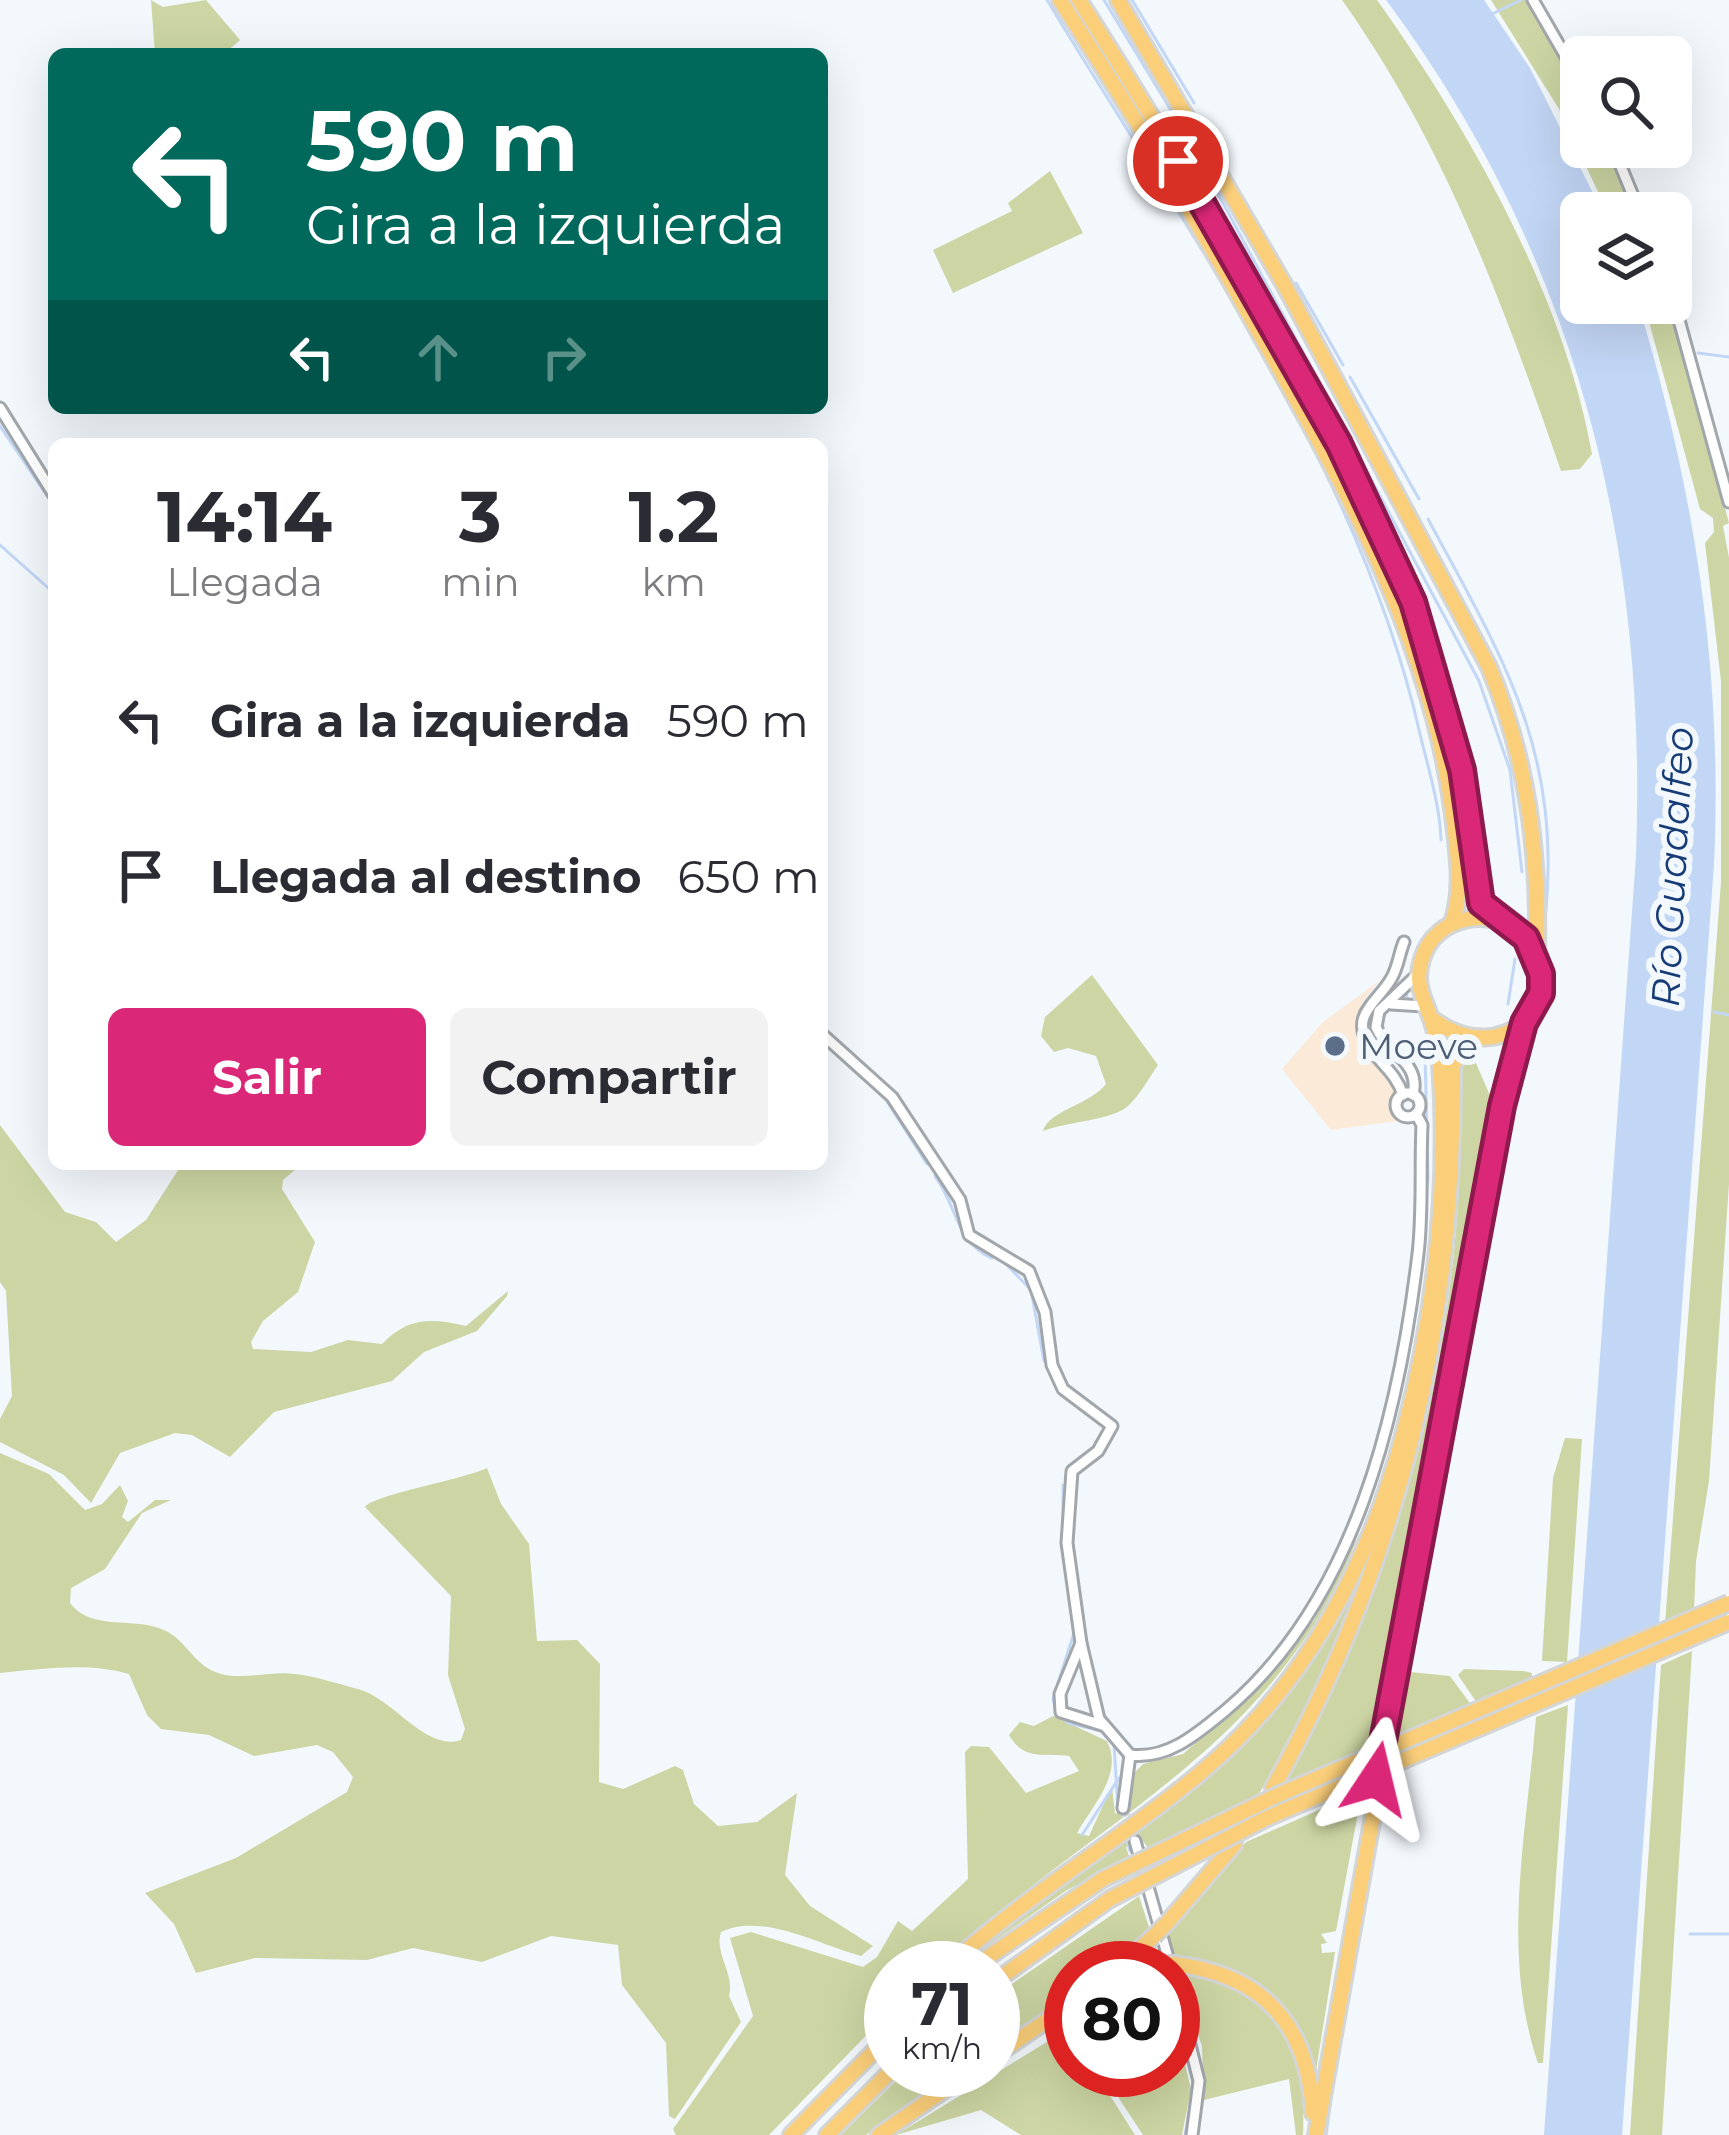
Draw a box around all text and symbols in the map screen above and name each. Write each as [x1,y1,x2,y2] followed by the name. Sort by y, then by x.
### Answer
[1560,36,1692,324] map controls
[1560,36,1692,168] button: search
[306,90,578,192] text: 590 m
[108,96,264,252] icon: left
[1127,110,1229,212] pin
[1145,128,1211,194] icon: arrive
[306,192,785,258] text: Gira a la izquierda
[1560,192,1692,324] button: layers
[279,324,345,390] icon: left
[405,324,471,390] icon: ahead
[531,324,597,390] icon: right
[157,472,332,560] text: 14:14
[459,472,502,560] text: 3
[629,472,719,560] text: 1.2
[167,558,323,606] text: Llegada
[441,558,520,606] text: min
[642,558,706,606] text: km
[108,687,174,753] icon: left
[210,693,630,748] text: Gira a la izquierda
[666,693,809,748] text: 590 m
[1641,726,1703,1008] water label: Río Guadalfeo
[108,843,174,909] icon: arrive
[210,849,642,904] text: Llegada al destino
[678,849,820,904] text: 650 m
[108,1008,426,1146] button: Salir
[450,1008,768,1146] button: Compartir
[1359,1024,1478,1068] place label: Moeve
[1322,1033,1348,1059] marker: Moeve
[1313,1716,1439,1842] position arrow
[1044,1941,1200,2097] speed limit sign: 80
[911,1967,973,2040] text: 71
[902,2030,982,2067] text: km/h

